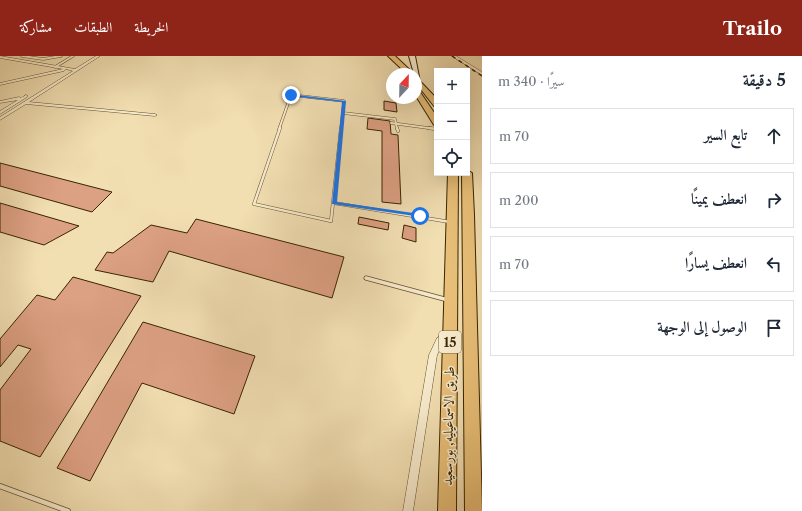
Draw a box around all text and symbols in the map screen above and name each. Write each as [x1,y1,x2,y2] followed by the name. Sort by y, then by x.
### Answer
[723,17,782,40] text: Trailo
[20,18,52,36] text: مشاركة
[74,18,112,36] text: الطبقات
[134,18,168,36] text: الخريطة
[386,68,422,104] north arrow
[434,68,470,176] map controls
[434,68,470,104] button: +
[743,70,786,90] text: 5 دقيقة
[498,73,564,89] text: سيرًا · 340 m
[282,86,300,104] route end
[434,104,470,140] button: −
[704,125,747,144] text: تابع السير
[763,125,785,147] icon: ahead
[499,128,529,144] text: 70 m
[434,140,470,176] button: locate
[691,189,747,208] text: انعطف يمينًا
[763,189,785,211] icon: right
[499,192,539,208] text: 200 m
[411,207,429,225] route start
[685,253,747,272] text: انعطف يسارًا
[763,253,785,275] icon: left
[499,256,529,272] text: 70 m
[657,317,747,336] text: الوصول إلى الوجهة
[763,317,785,339] icon: arrive
[439,331,461,353] road number: 15
[438,366,458,486] street label: طريق الاسماعيليه, بورسعيد

